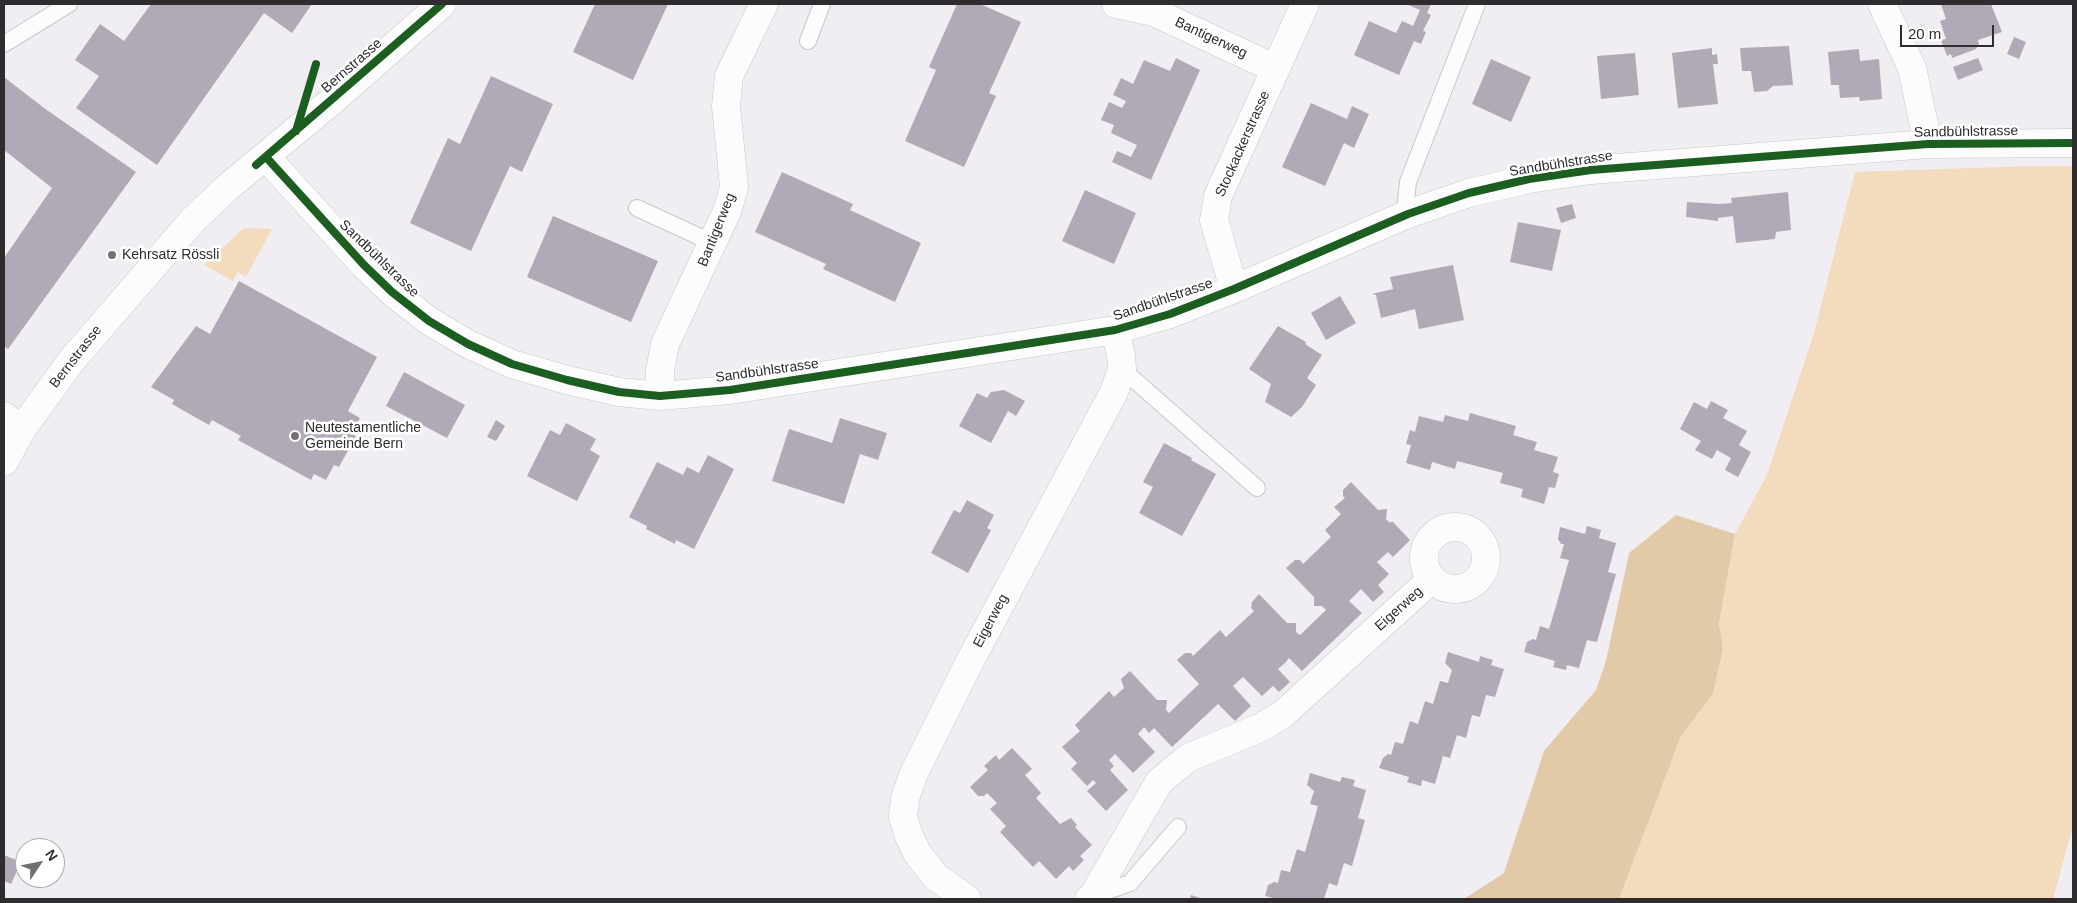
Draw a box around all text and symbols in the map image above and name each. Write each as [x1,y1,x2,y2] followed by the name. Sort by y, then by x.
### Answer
[1172,14,1250,62] street label: Bantigerweg
[1902,15,1996,47] scale bar
[1908,25,1941,42] text: 20 m
[318,35,386,97] street label: Bernstrasse
[1212,88,1274,200] street label: Stockackerstrasse
[1914,123,2018,141] street label: Sandbühlstrasse
[1508,148,1614,180] street label: Sandbühlstrasse
[695,191,739,269] street label: Bantigerweg
[336,217,422,301] street label: Sandbühlstrasse
[122,247,219,263] place label: Kehrsatz Rössli
[106,249,118,261] marker: Kehrsatz Rössli
[1111,275,1215,325] street label: Sandbühlstrasse
[46,322,106,392] street label: Bernstrasse
[714,355,820,387] street label: Sandbühlstrasse
[305,420,421,452] place label: Neutestamentliche Gemeinde Bern
[289,430,301,442] marker: Neutestamentliche Gemeinde Bern
[1372,583,1426,635] street label: Eigerweg
[970,591,1012,651] street label: Eigerweg
[15,838,65,888] north arrow
[42,847,61,864] text: N

